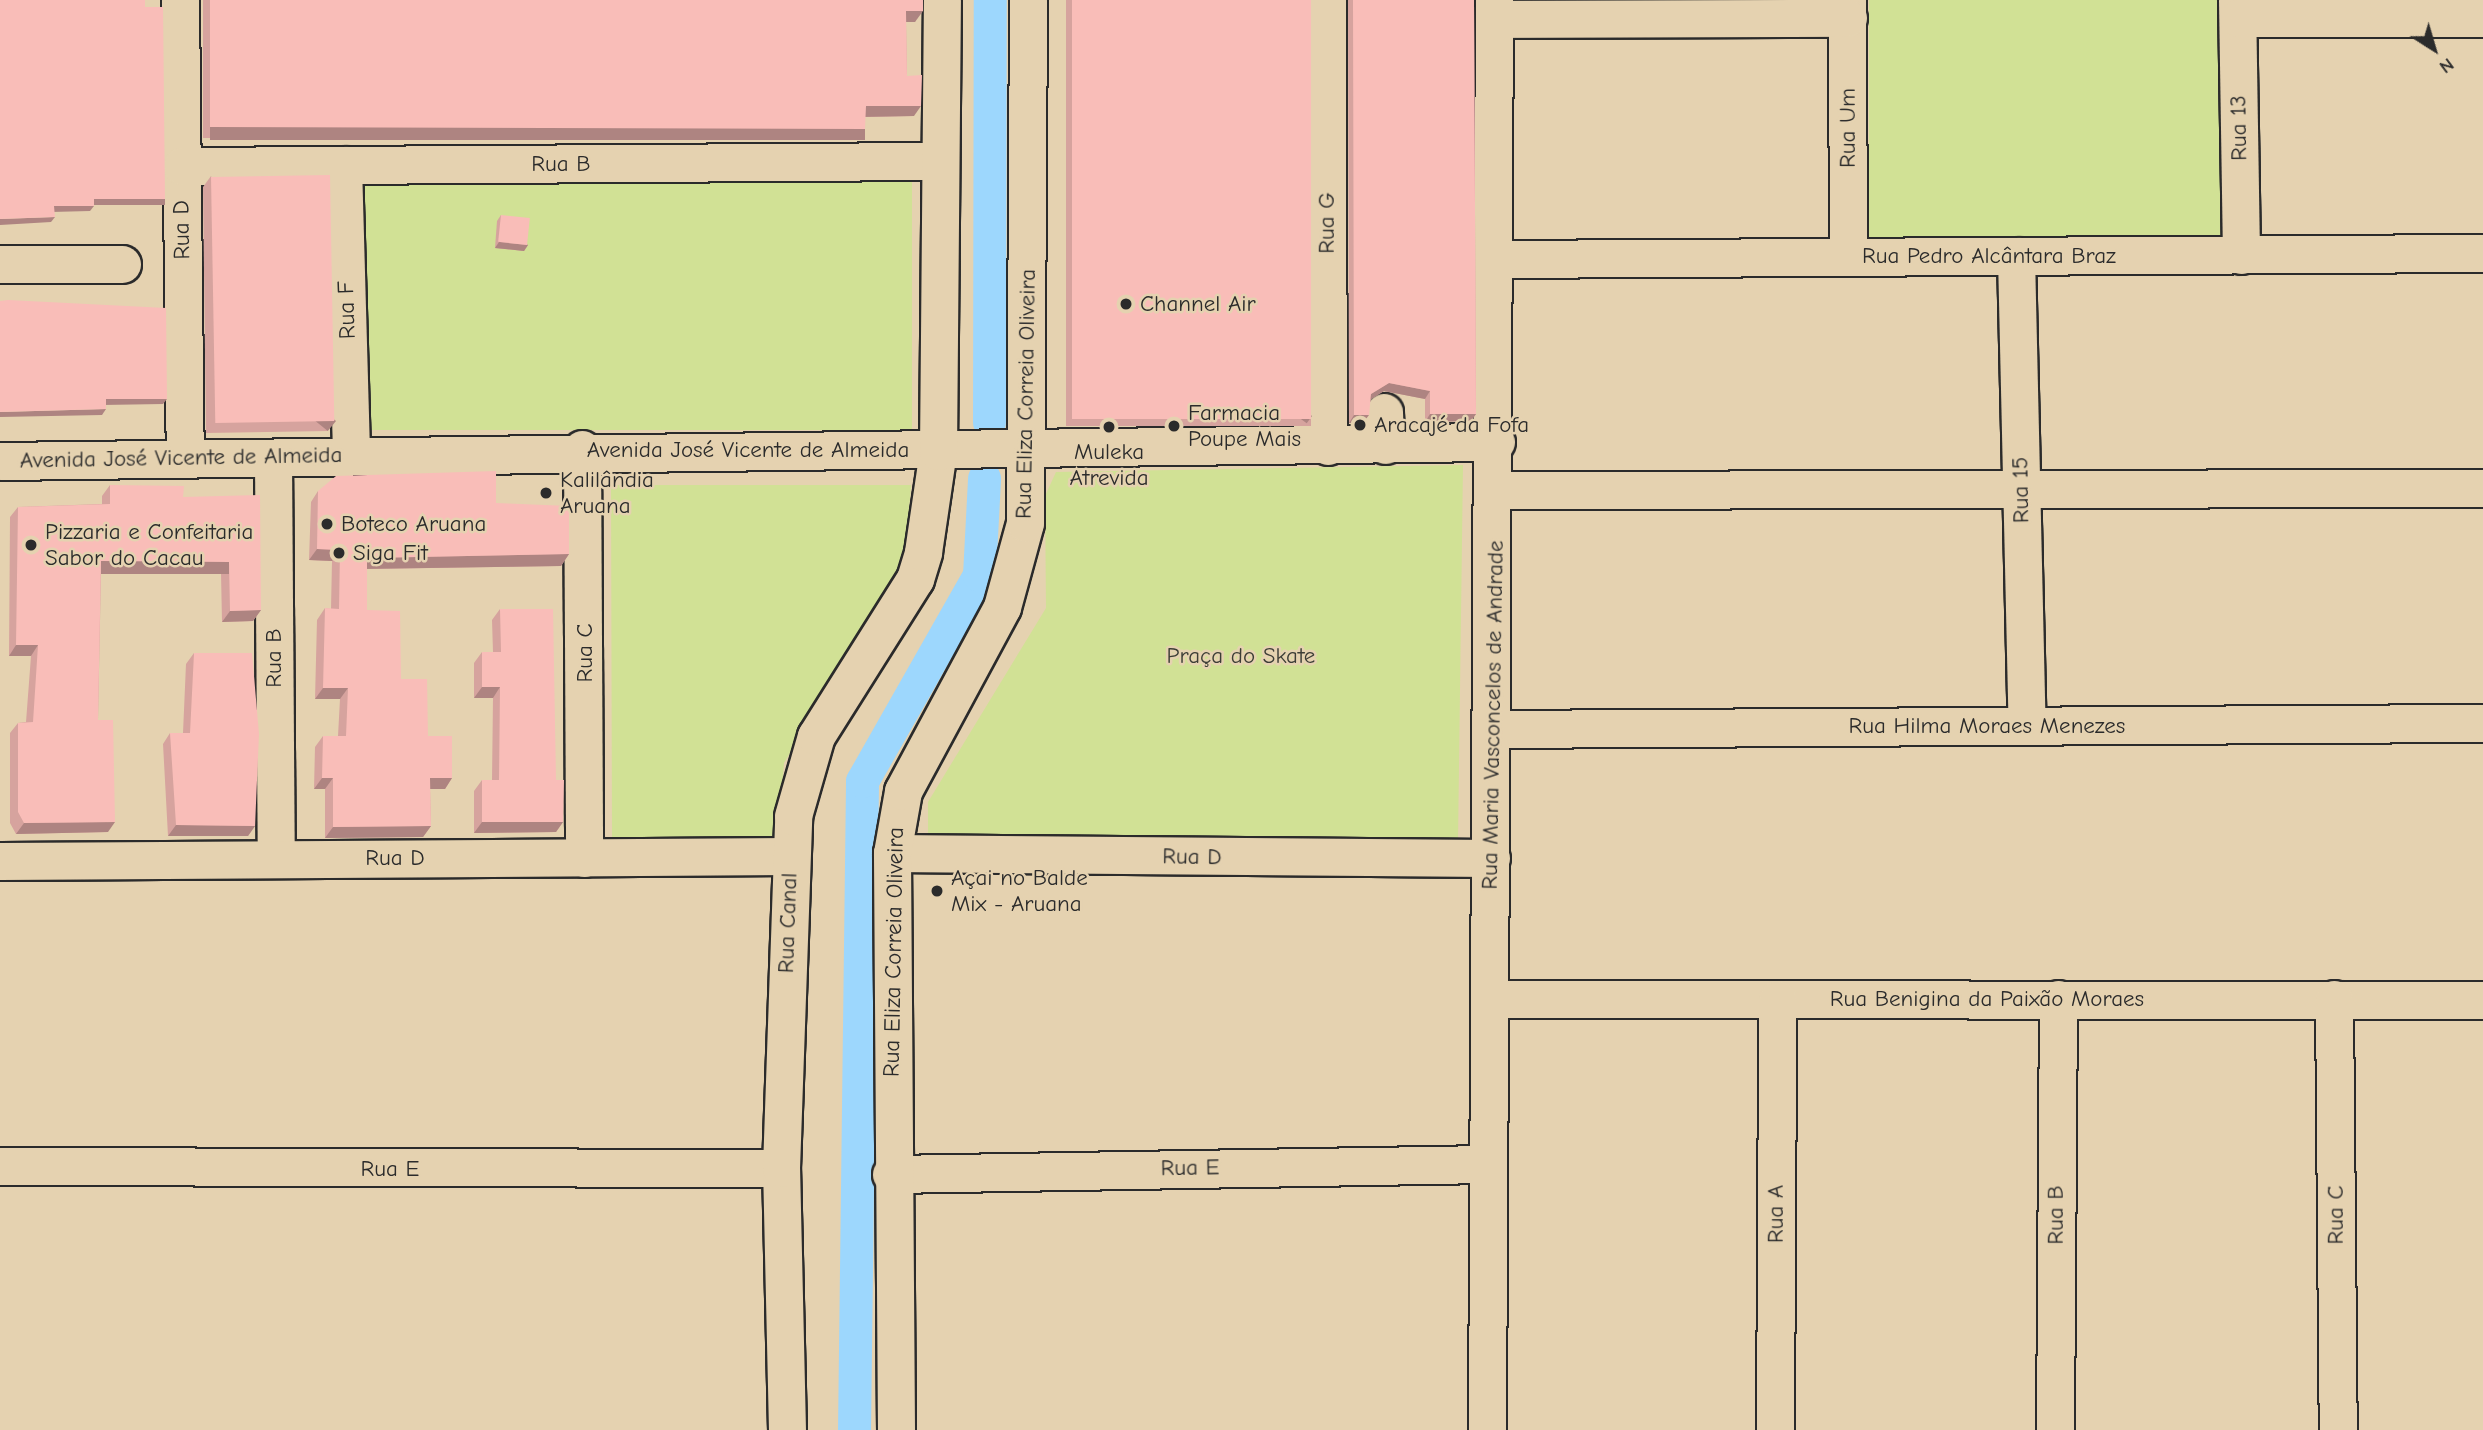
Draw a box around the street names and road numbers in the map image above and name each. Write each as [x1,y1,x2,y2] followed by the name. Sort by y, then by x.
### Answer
[1834,88,1862,168] street label: Rua Um
[2225,95,2253,161] street label: Rua 13
[531,150,591,178] street label: Rua B
[1313,192,1341,254] street label: Rua G
[168,200,196,260] street label: Rua D
[1862,242,2116,270] street label: Rua Pedro Alcântara Braz
[1010,269,1042,519] street label: Rua Eliza Correia Oliveira
[332,280,362,340] street label: Rua F
[587,436,909,464] street label: Avenida José Vicente de Almeida
[20,441,342,475] street label: Avenida José Vicente de Almeida
[2007,456,2035,524] street label: Rua 15
[1476,540,1510,890] street label: Rua Maria Vasconcelos de Andrade
[571,623,599,683] street label: Rua C
[260,628,288,688] street label: Rua B
[1849,712,2125,740] street label: Rua Hilma Moraes Menezes
[878,827,910,1077] street label: Rua Eliza Correia Oliveira
[1162,843,1222,871] street label: Rua D
[365,844,425,872] street label: Rua D
[772,872,804,974] street label: Rua Canal
[1830,985,2144,1013] street label: Rua Benigina da Paixão Moraes
[1160,1154,1220,1182] street label: Rua E
[361,1155,419,1183] street label: Rua E
[1762,1185,1790,1243] street label: Rua A
[2042,1185,2070,1245] street label: Rua B
[2322,1185,2350,1245] street label: Rua C

